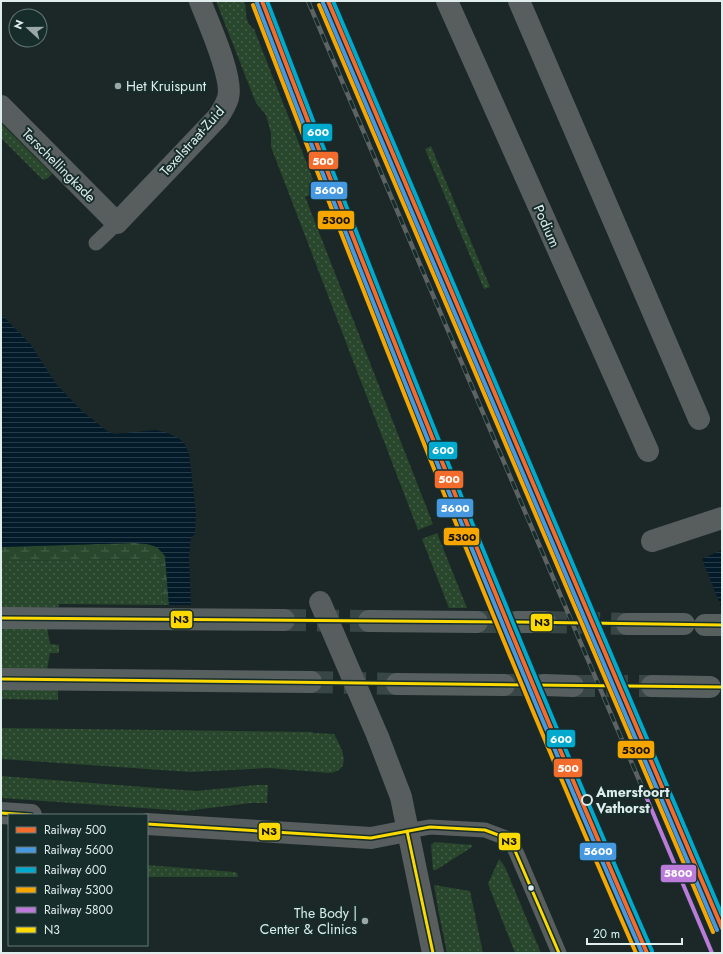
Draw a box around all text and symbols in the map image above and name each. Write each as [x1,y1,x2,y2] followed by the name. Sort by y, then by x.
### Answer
[8,8,48,48] north arrow
[10,17,28,31] text: N
[126,76,207,96] place label: Het Kruispunt
[113,81,123,91] marker: Het Kruispunt
[155,102,229,180] street label: Texelstraat-Zuid
[17,123,101,207] street label: Terschellingkade
[302,123,333,142] line badge: 600
[307,124,329,140] text: 600
[308,151,339,170] line badge: 500
[312,153,334,169] text: 500
[310,181,348,200] line badge: 5600
[314,182,344,198] text: 5600
[529,201,565,251] street label: Podium
[317,210,355,230] line badge: 5300
[322,212,350,228] text: 5300
[428,441,458,460] line badge: 600
[432,442,454,458] text: 600
[434,470,464,489] line badge: 500
[438,471,460,487] text: 500
[436,498,474,518] line badge: 5600
[440,500,470,516] text: 5600
[443,527,480,546] line badge: 5300
[448,529,476,545] text: 5300
[170,610,193,629] line badge: N3
[173,611,189,627] text: N3
[530,613,553,632] line badge: N3
[534,614,550,630] text: N3
[546,729,576,748] line badge: 600
[550,731,572,747] text: 600
[617,740,655,759] line badge: 5300
[622,742,650,758] text: 5300
[553,758,583,778] line badge: 500
[557,760,579,776] text: 500
[595,782,670,818] place label: Amersfoort Vathorst
[581,794,593,806] marker: Amersfoort Vathorst
[8,814,148,946] legend
[44,821,106,839] text: Railway 500
[258,822,281,841] line badge: N3
[261,823,277,839] text: N3
[498,832,521,851] line badge: N3
[501,833,517,849] text: N3
[44,841,113,859] text: Railway 5600
[579,842,617,861] line badge: 5600
[583,843,613,859] text: 5600
[44,861,106,879] text: Railway 600
[660,864,697,883] line badge: 5800
[664,865,692,881] text: 5800
[44,881,113,899] text: Railway 5300
[526,883,536,893] unlabelled marker
[44,901,113,919] text: Railway 5800
[260,903,357,939] place label: The Body | Center & Clinics
[360,916,370,926] marker: The Body | Center & Clinics
[587,920,682,946] scale bar
[44,921,60,939] text: N3
[593,925,620,943] text: 20 m

